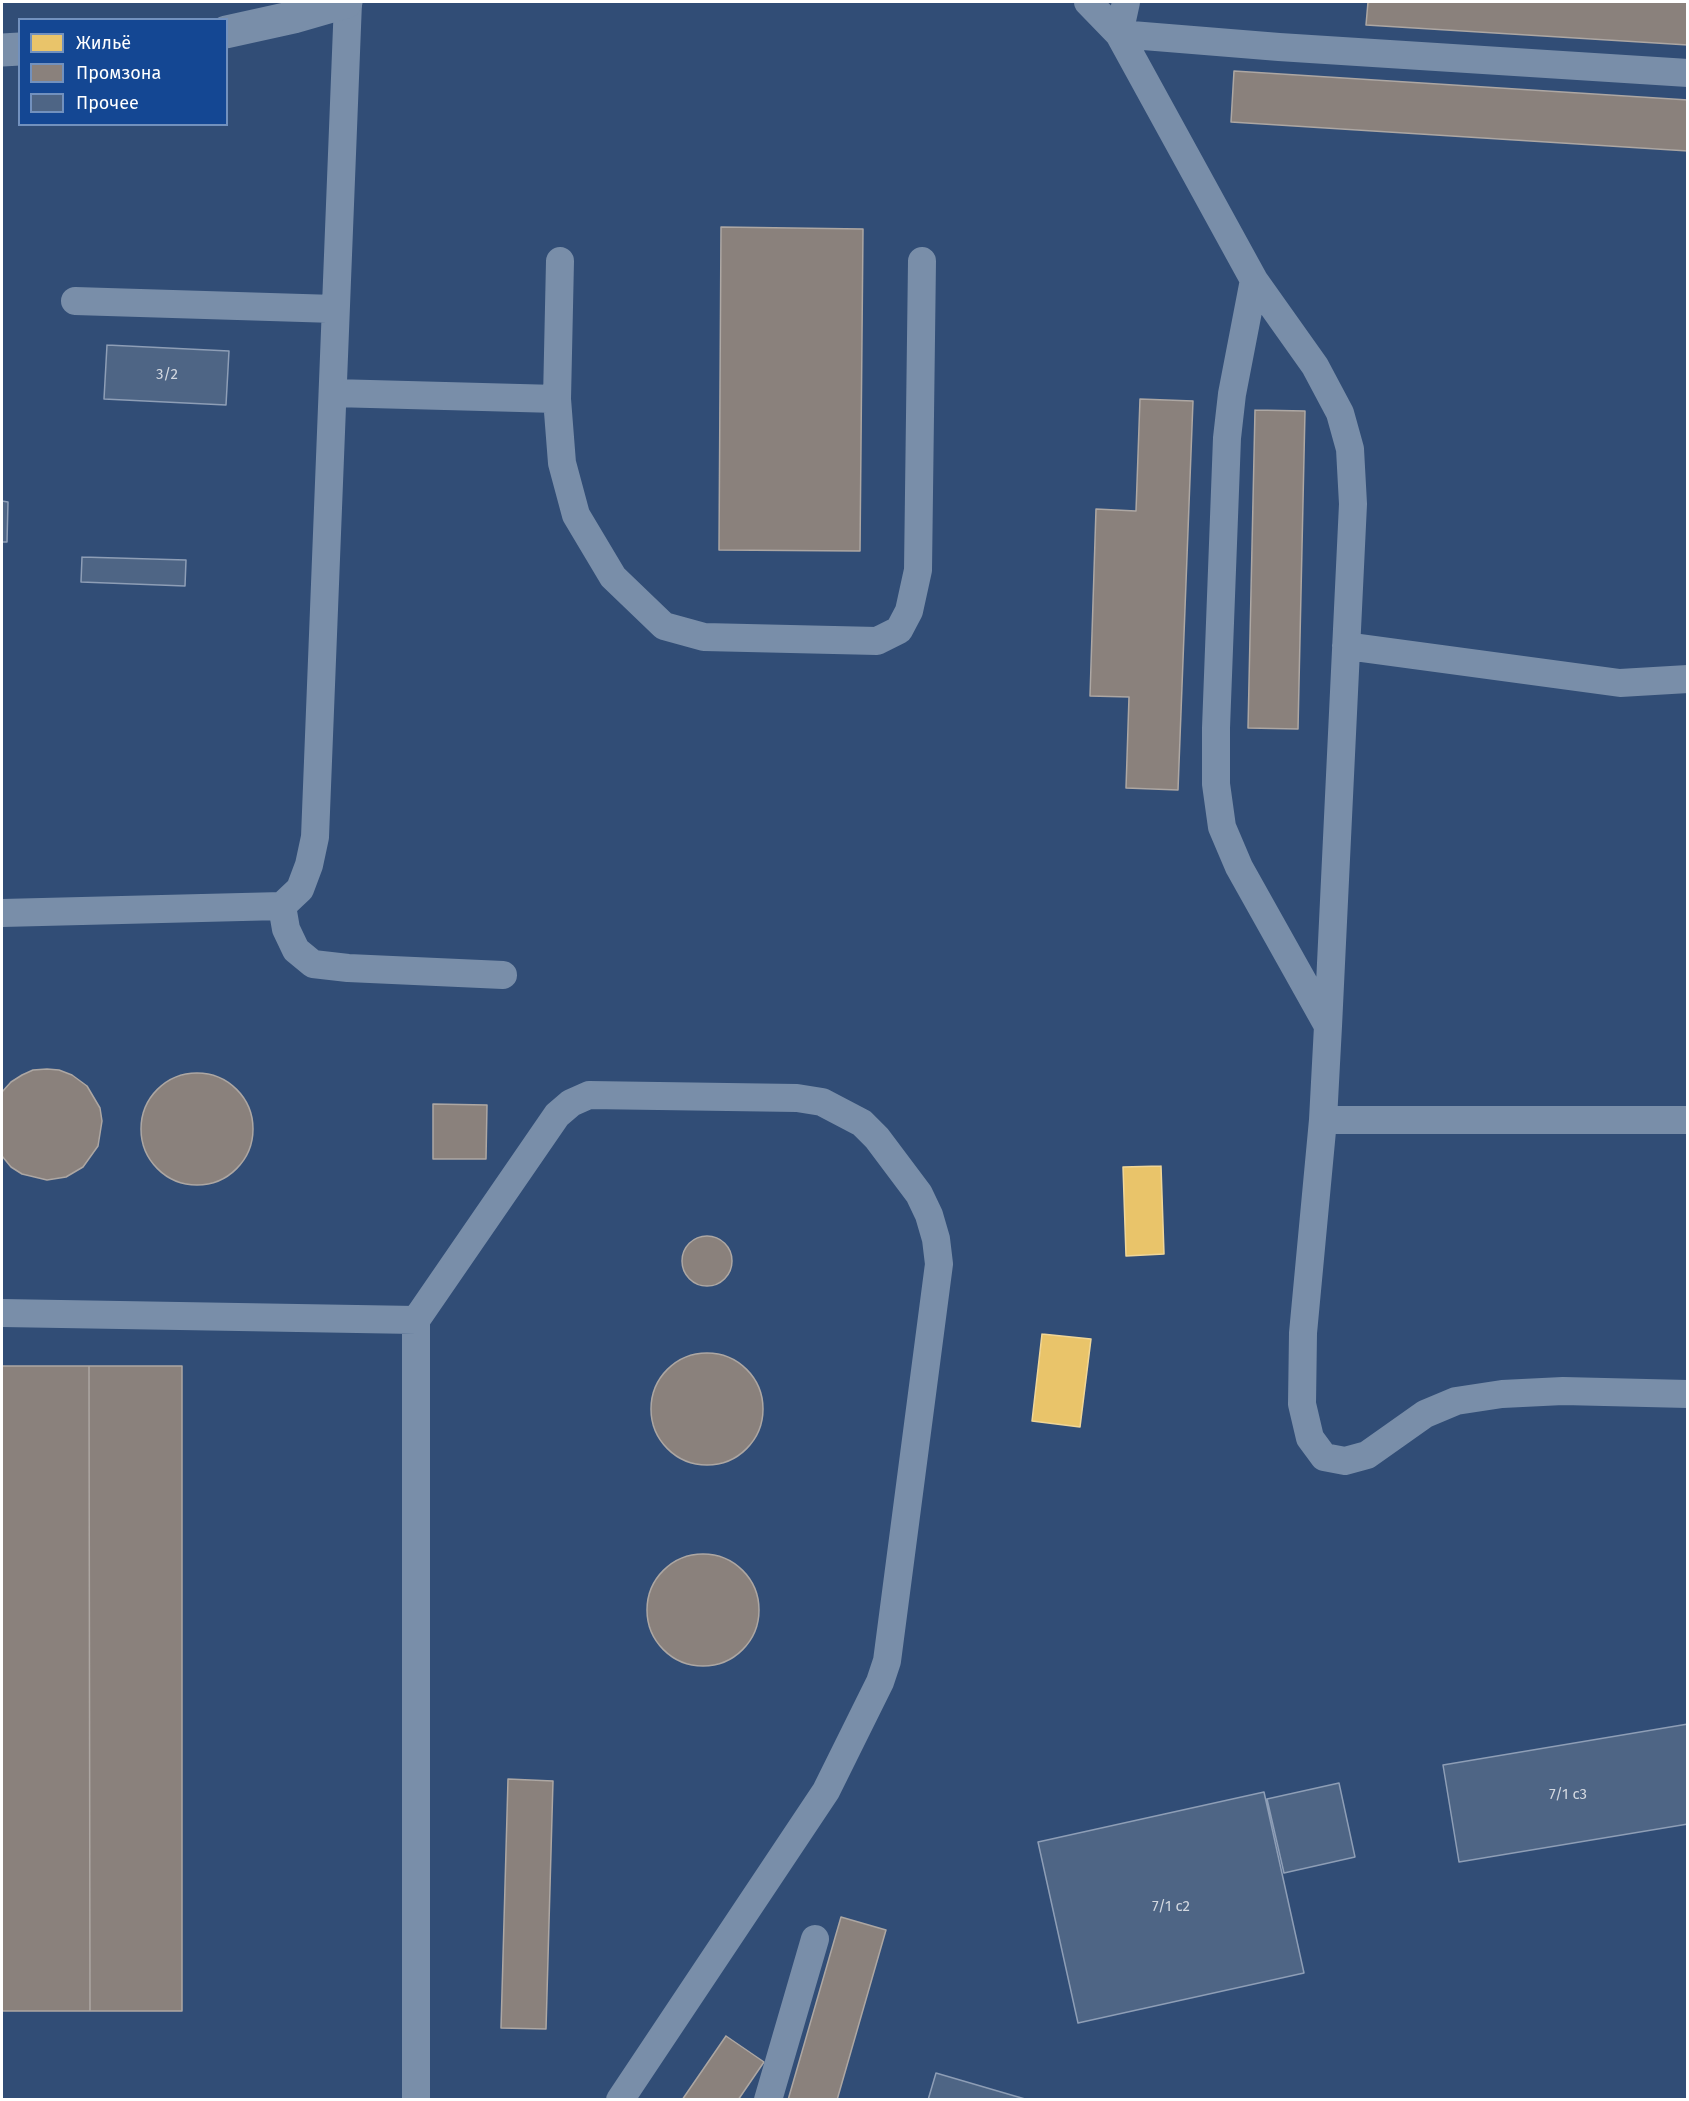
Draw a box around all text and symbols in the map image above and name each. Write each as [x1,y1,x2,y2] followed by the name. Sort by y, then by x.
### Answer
[18,18,228,126] legend
[76,32,131,54] text: Жильё
[76,62,161,84] text: Промзона
[76,92,139,114] text: Прочее
[156,366,178,384] house number: 3/2
[1549,1786,1587,1804] house number: 7/1 с3
[1152,1898,1190,1916] house number: 7/1 с2

